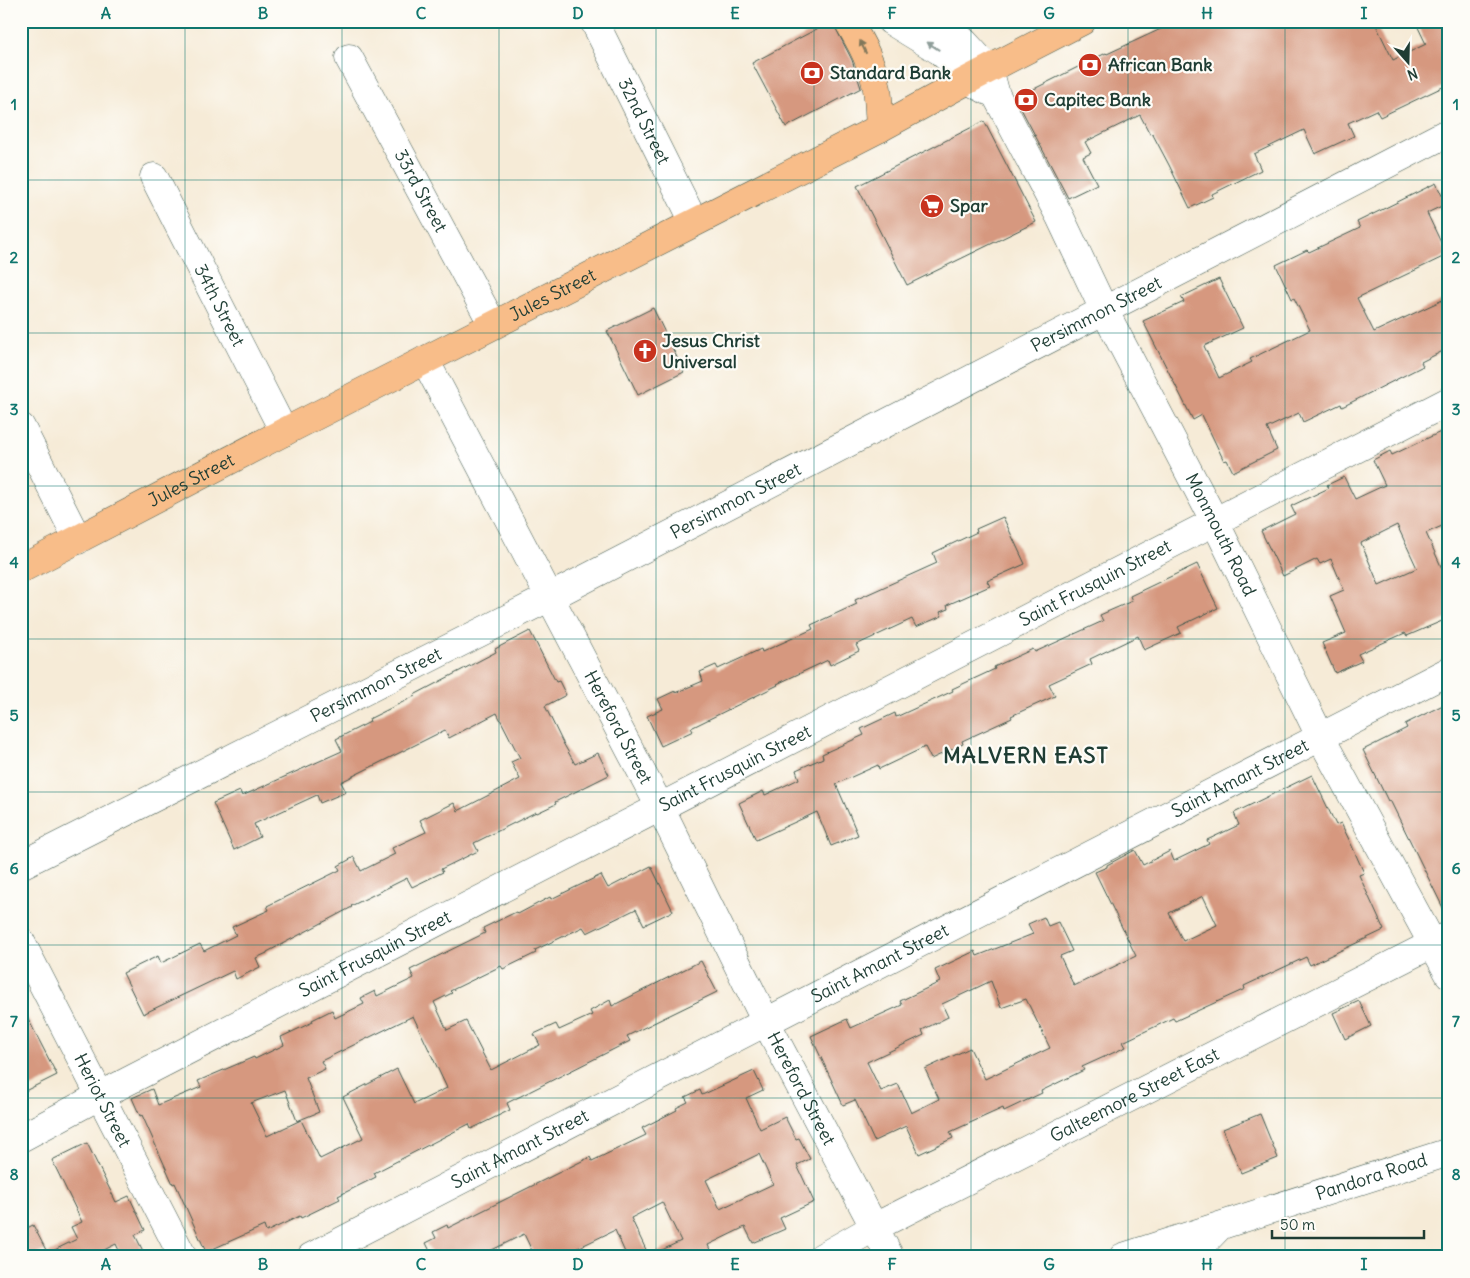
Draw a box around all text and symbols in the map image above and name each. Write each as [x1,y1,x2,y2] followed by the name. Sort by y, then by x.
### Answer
[101,3,111,23] text: A
[258,3,269,23] text: B
[416,3,427,23] text: C
[572,3,584,23] text: D
[730,3,740,23] text: E
[887,3,897,23] text: F
[1043,3,1055,23] text: G
[1201,3,1213,23] text: H
[1361,3,1368,23] text: I
[1382,38,1432,88] north arrow
[859,40,867,54] one-way arrow
[927,42,940,51] one-way arrow
[1077,52,1103,78] bank icon: African Bank
[1108,53,1212,76] place label: African Bank
[799,60,825,86] bank icon: Standard Bank
[830,61,951,84] place label: Standard Bank
[1405,64,1420,84] text: N
[613,74,675,168] street label: 32nd Street
[1013,87,1039,113] bank icon: Capitec Bank
[1044,88,1151,111] place label: Capitec Bank
[11,94,17,114] text: 1
[1453,94,1459,114] text: 1
[389,145,453,236] street label: 33rd Street
[919,193,945,219] supermarket icon: Spar
[950,194,989,217] place label: Spar
[10,247,19,267] text: 2
[1452,247,1461,267] text: 2
[189,260,250,350] street label: 34th Street
[505,263,599,326] street label: Jules Street
[1027,271,1165,357] street label: Persimmon Street
[662,329,761,373] place label: Jesus Christ Universal
[632,338,658,364] church icon: Jesus Christ Universal
[9,399,19,419] text: 3
[1451,399,1461,419] text: 3
[144,448,238,512] street label: Jules Street
[666,457,805,544] street label: Persimmon Street
[1181,469,1262,600] street label: Monmouth Road
[1015,534,1175,631] street label: Saint Frusquin Street
[9,552,19,572] text: 4
[1451,552,1461,572] text: 4
[306,642,445,727] street label: Persimmon Street
[579,666,658,788] street label: Hereford Street
[9,705,19,725] text: 5
[1451,705,1461,725] text: 5
[655,719,815,817] street label: Saint Frusquin Street
[1167,733,1312,823] street label: Saint Amant Street
[943,741,1109,769] district label: MALVERN EAST
[9,858,19,878] text: 6
[1451,858,1461,878] text: 6
[295,905,455,1002] street label: Saint Frusquin Street
[807,918,952,1008] street label: Saint Amant Street
[10,1011,18,1031] text: 7
[1452,1011,1460,1031] text: 7
[762,1028,841,1149] street label: Hereford Street
[1046,1042,1223,1147] street label: Galteemore Street East
[69,1049,136,1151] street label: Heriot Street
[447,1104,592,1194] street label: Saint Amant Street
[1313,1148,1430,1205] street label: Pandora Road
[9,1164,19,1184] text: 8
[1451,1164,1461,1184] text: 8
[1272,1208,1425,1240] scale bar
[1280,1215,1315,1234] text: 50 m
[101,1254,111,1274] text: A
[258,1254,269,1274] text: B
[416,1254,427,1274] text: C
[572,1254,584,1274] text: D
[730,1254,740,1274] text: E
[887,1254,897,1274] text: F
[1043,1254,1055,1274] text: G
[1201,1254,1213,1274] text: H
[1361,1254,1368,1274] text: I

